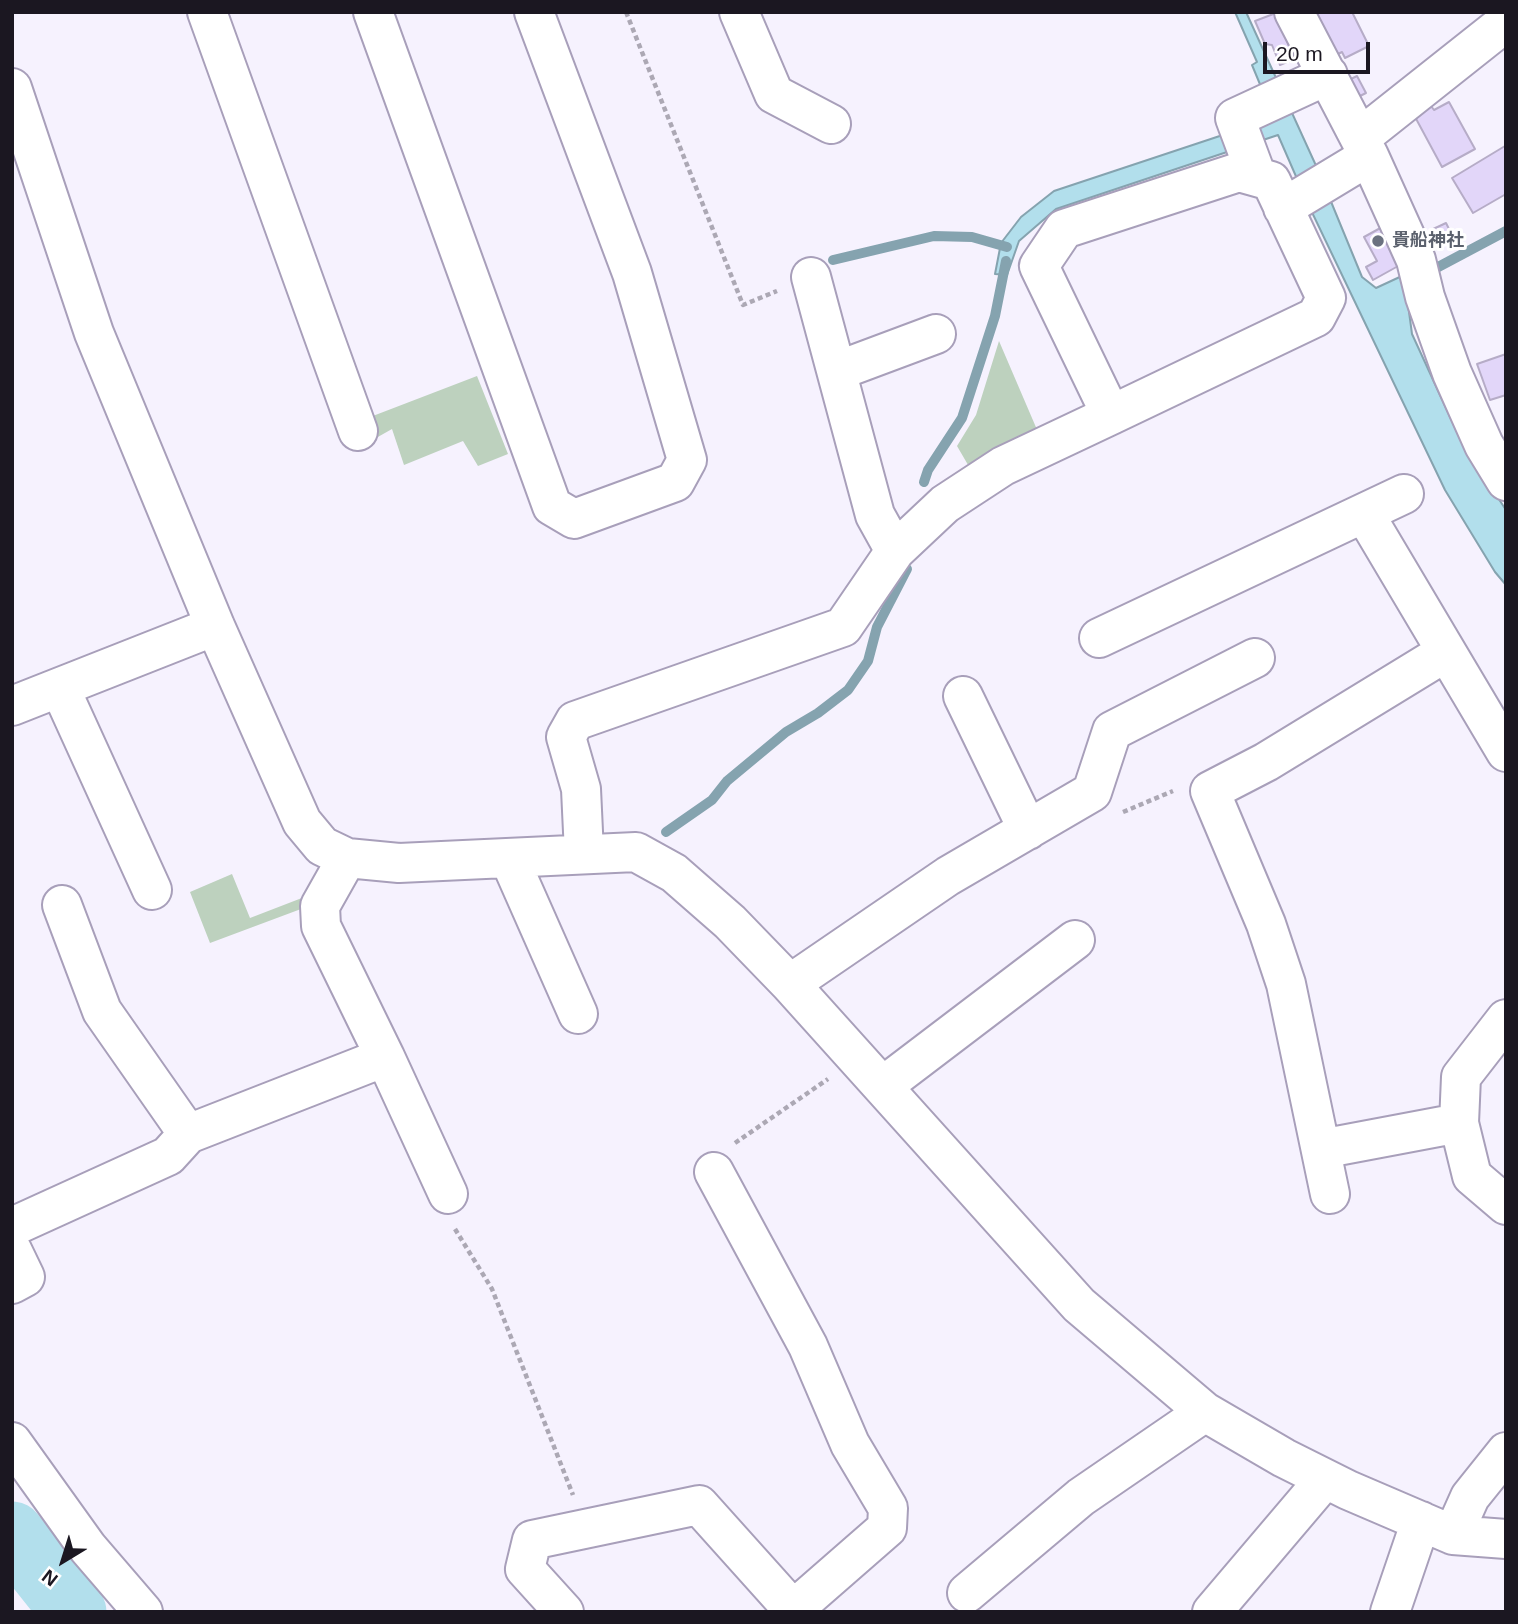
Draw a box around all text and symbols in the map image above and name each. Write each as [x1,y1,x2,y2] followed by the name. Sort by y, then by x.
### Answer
[1266,28,1373,72] scale bar
[1276,42,1323,65] text: 20 m
[1392,230,1464,252] place label: 貴船神社
[1370,233,1386,249] marker: 貴船神社
[28,1526,98,1596] north arrow
[38,1565,62,1590] text: N

